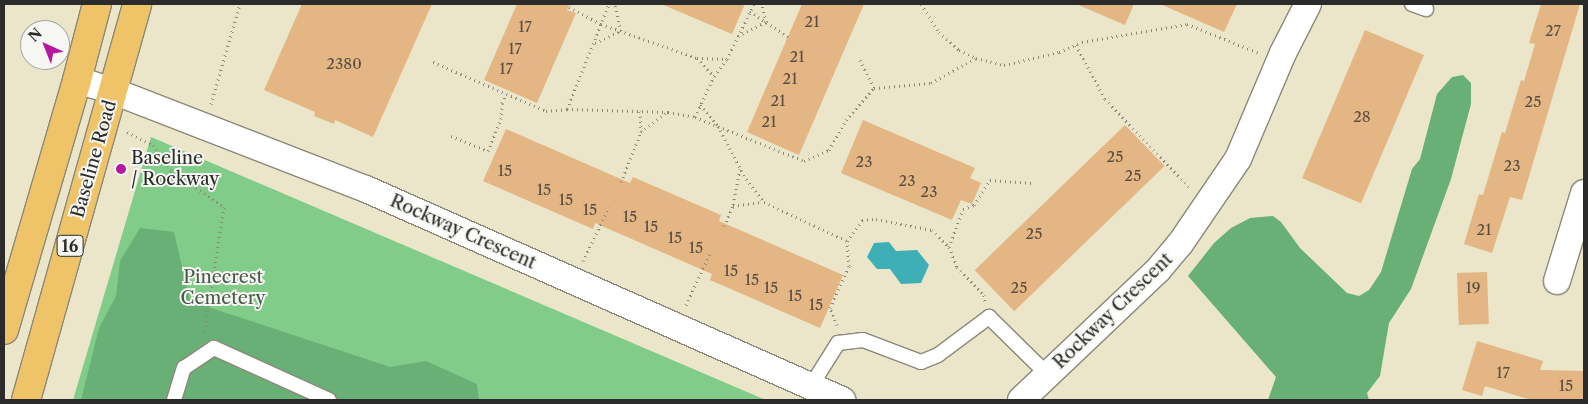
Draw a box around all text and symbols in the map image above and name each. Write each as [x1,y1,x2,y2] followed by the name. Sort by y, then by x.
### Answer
[805,13,819,31] house number: 21
[518,18,532,36] house number: 17
[20,20,70,70] north arrow
[1545,22,1561,40] house number: 27
[25,24,46,46] text: N
[508,40,522,58] house number: 17
[790,48,804,66] house number: 21
[326,55,362,73] house number: 2380
[499,60,513,78] house number: 17
[783,70,797,88] house number: 21
[771,92,785,110] house number: 21
[1525,93,1541,111] house number: 25
[67,98,121,220] street label: Baseline Road
[1353,108,1371,126] house number: 28
[762,113,776,131] house number: 21
[131,148,219,190] place label: Baseline / Rockway
[1107,148,1123,166] house number: 25
[856,153,872,171] house number: 23
[1504,157,1520,175] house number: 23
[498,162,512,180] house number: 15
[115,163,127,175] marker: Baseline / Rockway
[1125,167,1141,185] house number: 25
[899,172,915,190] house number: 23
[537,181,551,199] house number: 15
[921,183,937,201] house number: 23
[386,190,540,274] street label: Rockway Crescent
[559,191,573,209] house number: 15
[583,201,597,219] house number: 15
[623,208,637,226] house number: 15
[644,218,658,236] house number: 15
[1477,221,1491,239] house number: 21
[1026,225,1042,243] house number: 25
[668,229,682,247] house number: 15
[56,232,84,260] road number: 16
[689,239,703,257] house number: 15
[1049,248,1177,374] street label: Rockway Crescent
[724,262,738,280] house number: 15
[181,267,265,310] park label: Pinecrest Cemetery
[745,271,759,289] house number: 15
[764,279,778,297] house number: 15
[1011,279,1027,297] house number: 25
[1465,279,1481,297] house number: 19
[788,287,802,305] house number: 15
[809,296,823,314] house number: 15
[1496,364,1510,382] house number: 17
[1559,377,1573,395] house number: 15

